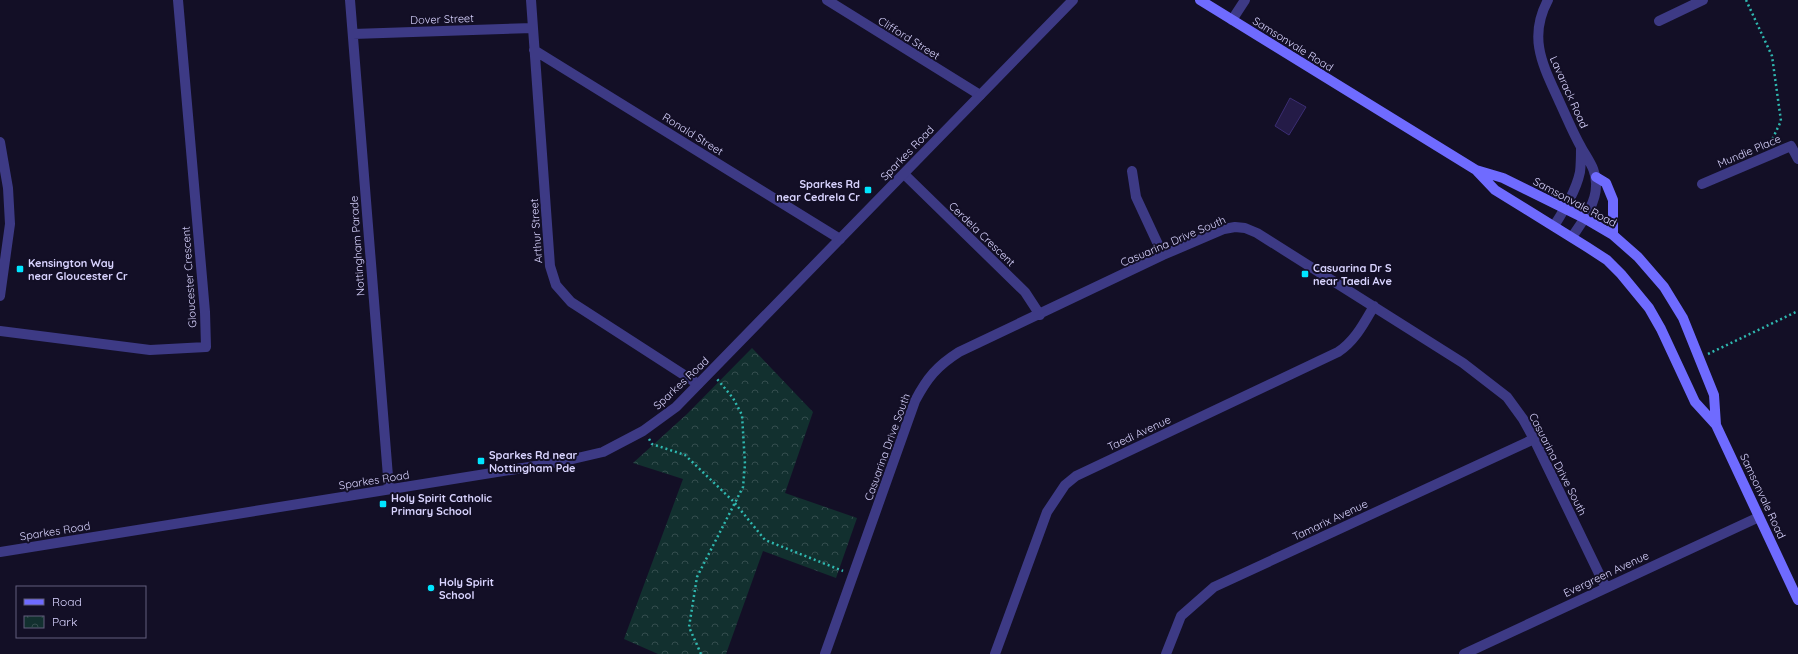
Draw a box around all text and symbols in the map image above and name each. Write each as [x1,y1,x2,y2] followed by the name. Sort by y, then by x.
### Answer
[410,11,474,27] street label: Dover Street
[875,13,943,63] street label: Clifford Street
[1250,14,1336,74] street label: Samsonvale Road
[1547,54,1591,130] street label: Lavarack Road
[660,110,726,158] street label: Ronald Street
[877,123,937,183] street label: Sparkes Road
[1715,131,1783,171] street label: Mundie Place
[1531,174,1619,230] street label: Samsonvale Road
[776,177,860,204] place label: Sparkes Rd near Cedrela Cr
[863,185,873,195] marker: Sparkes Rd near Cedrela Cr
[347,195,367,297] street label: Nottingham Parade
[527,198,545,264] street label: Arthur Street
[946,199,1018,269] street label: Cerdela Crescent
[1118,212,1228,270] street label: Casuarina Drive South
[178,226,200,328] street label: Gloucester Crescent
[28,256,128,283] place label: Kensington Way near Gloucester Cr
[1313,261,1392,288] place label: Casuarina Dr S near Taedi Ave
[15,264,25,274] marker: Kensington Way near Gloucester Cr
[1300,269,1310,279] marker: Casuarina Dr S near Taedi Ave
[650,354,712,412] street label: Sparkes Road
[861,391,913,503] street label: Casuarina Drive South
[1526,410,1590,518] street label: Casuarina Drive South
[1105,412,1173,454] street label: Taedi Avenue
[489,448,578,475] place label: Sparkes Rd near Nottingham Pde
[1737,451,1789,541] street label: Samsonvale Road
[476,456,486,466] marker: Sparkes Rd near Nottingham Pde
[338,468,410,492] street label: Sparkes Road
[391,491,492,518] place label: Holy Spirit Catholic Primary School
[1290,496,1370,544] street label: Tamarix Avenue
[378,499,388,509] marker: Holy Spirit Catholic Primary School
[19,519,91,543] street label: Sparkes Road
[1561,548,1651,600] street label: Evergreen Avenue
[439,575,494,602] place label: Holy Spirit School
[426,583,436,593] marker: Holy Spirit School
[16,586,146,638] legend
[52,594,82,609] text: Road
[52,614,77,629] text: Park

